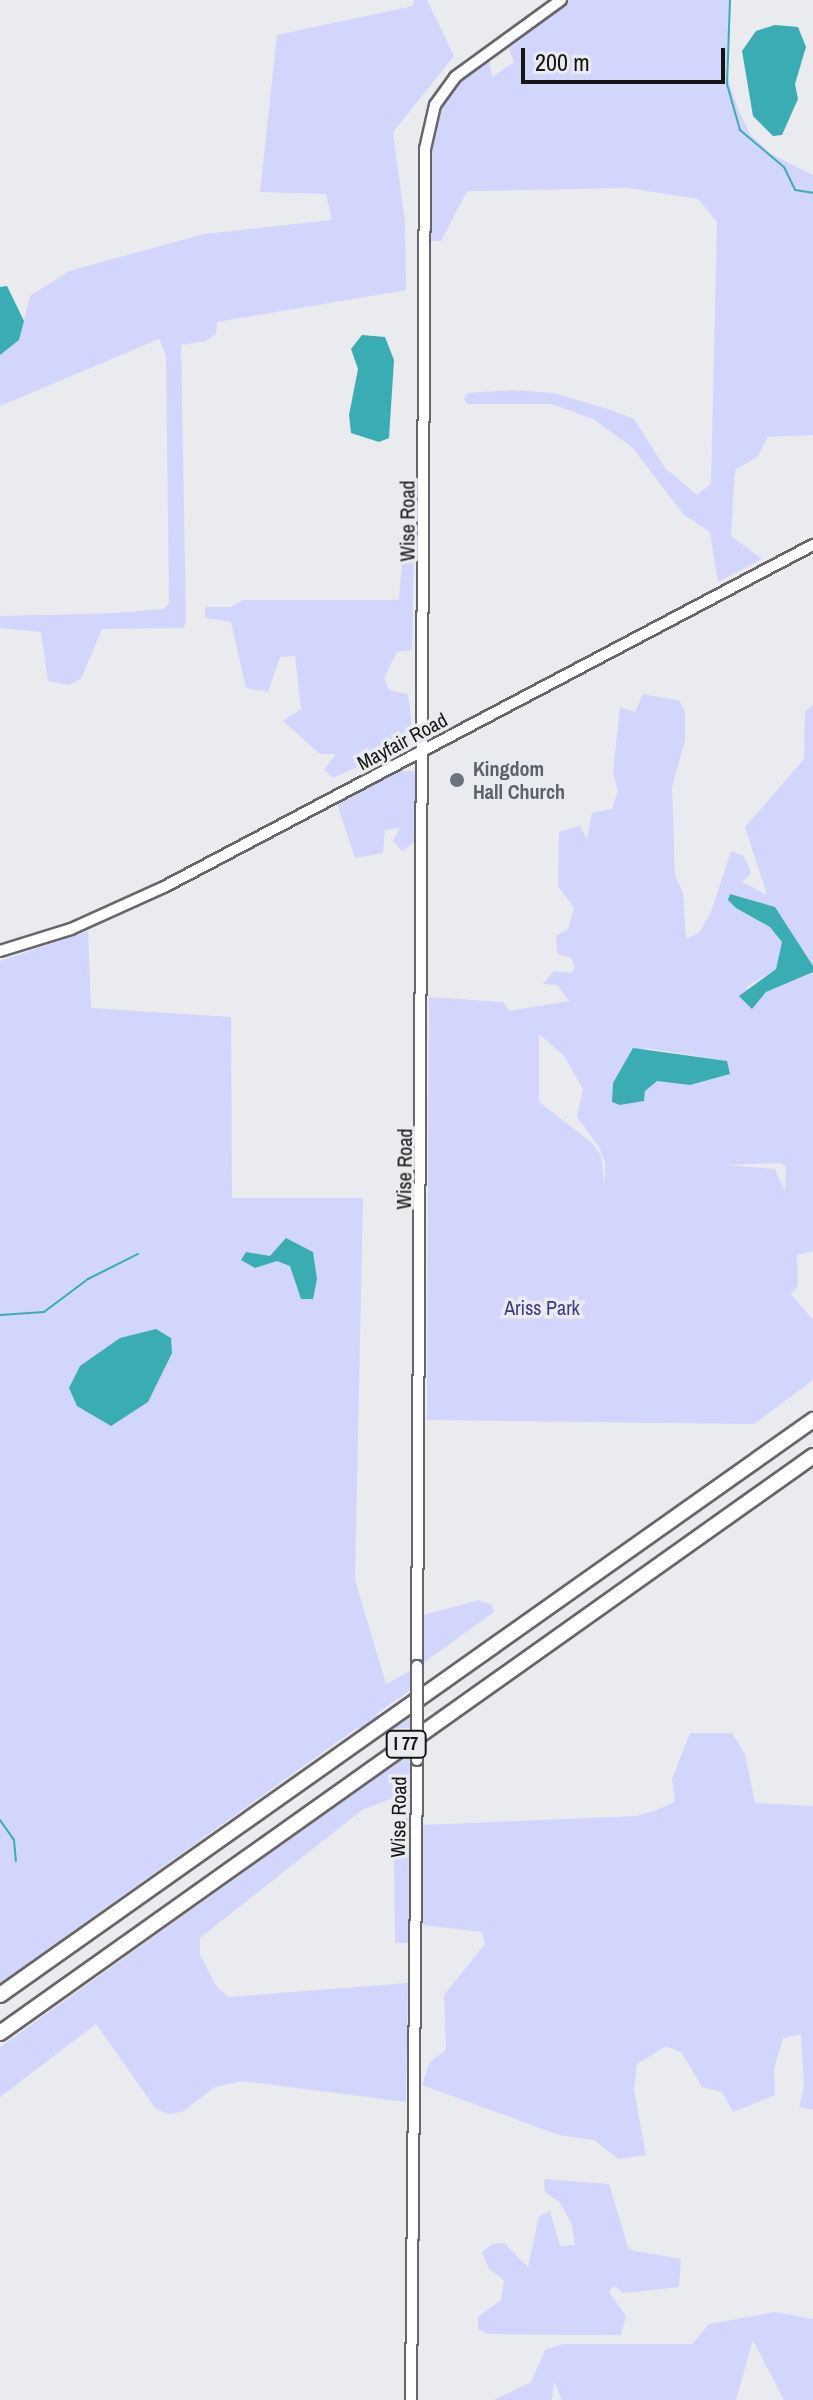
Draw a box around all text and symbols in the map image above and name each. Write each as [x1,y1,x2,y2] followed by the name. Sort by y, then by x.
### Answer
[525,32,729,82] scale bar
[535,46,590,78] text: 200 m
[395,480,419,562] street label: Wise Road
[353,707,451,775] street label: Mayfair Road
[473,756,565,803] place label: Kingdom Hall Church
[448,771,466,789] marker: Kingdom Hall Church
[391,1128,417,1210] street label: Wise Road
[504,1295,580,1319] park label: Ariss Park
[384,1730,428,1758] road number: I 77
[385,1776,411,1858] street label: Wise Road

